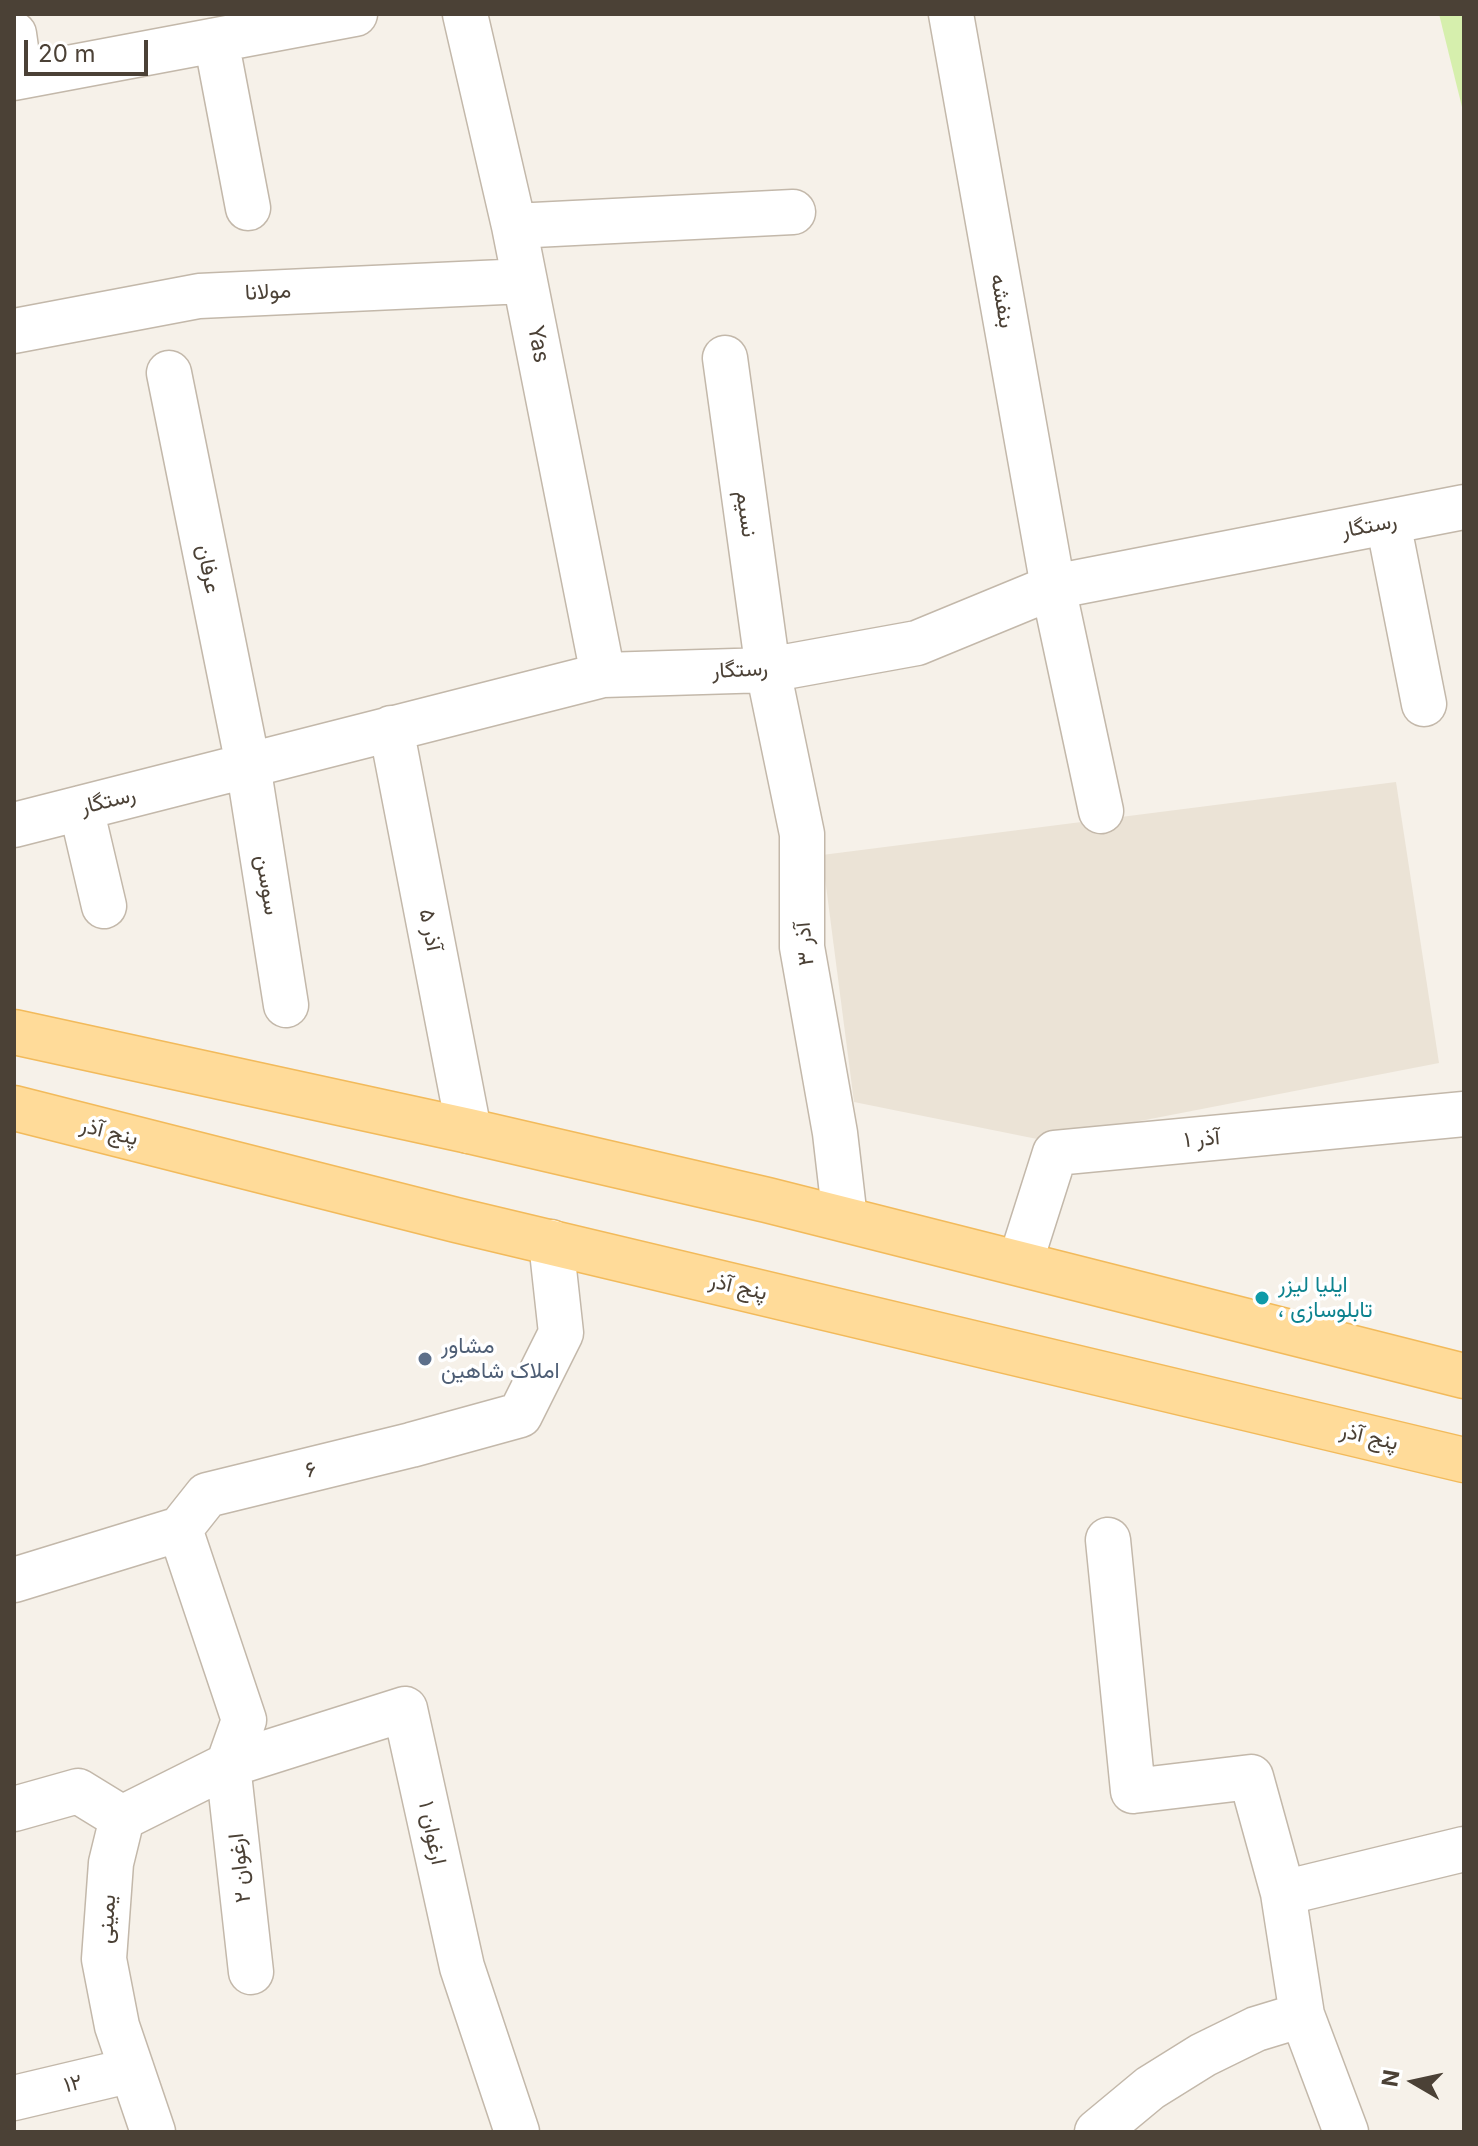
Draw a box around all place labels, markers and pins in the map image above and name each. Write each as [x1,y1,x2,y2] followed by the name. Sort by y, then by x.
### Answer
[1278,1272,1373,1324] place label: ایلیا لیزر ، تابلوسازی
[1253,1289,1271,1307] marker: ایلیا لیزر ، تابلوسازی
[441,1333,560,1384] place label: مشاور املاک شاهین
[416,1350,434,1368] marker: مشاور املاک شاهین

